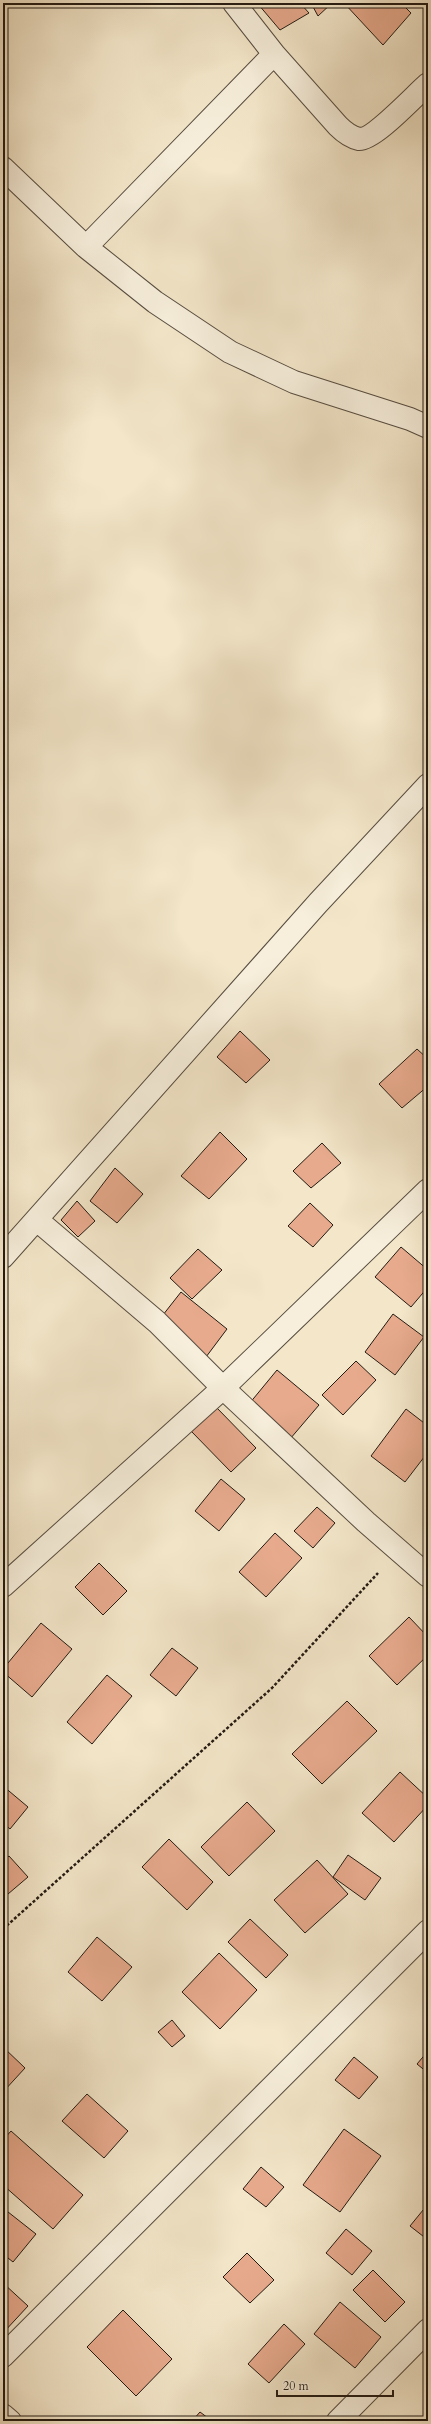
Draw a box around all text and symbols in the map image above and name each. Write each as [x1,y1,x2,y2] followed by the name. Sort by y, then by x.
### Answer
[277,2372,393,2398] scale bar
[283,2378,310,2394] text: 20 m

